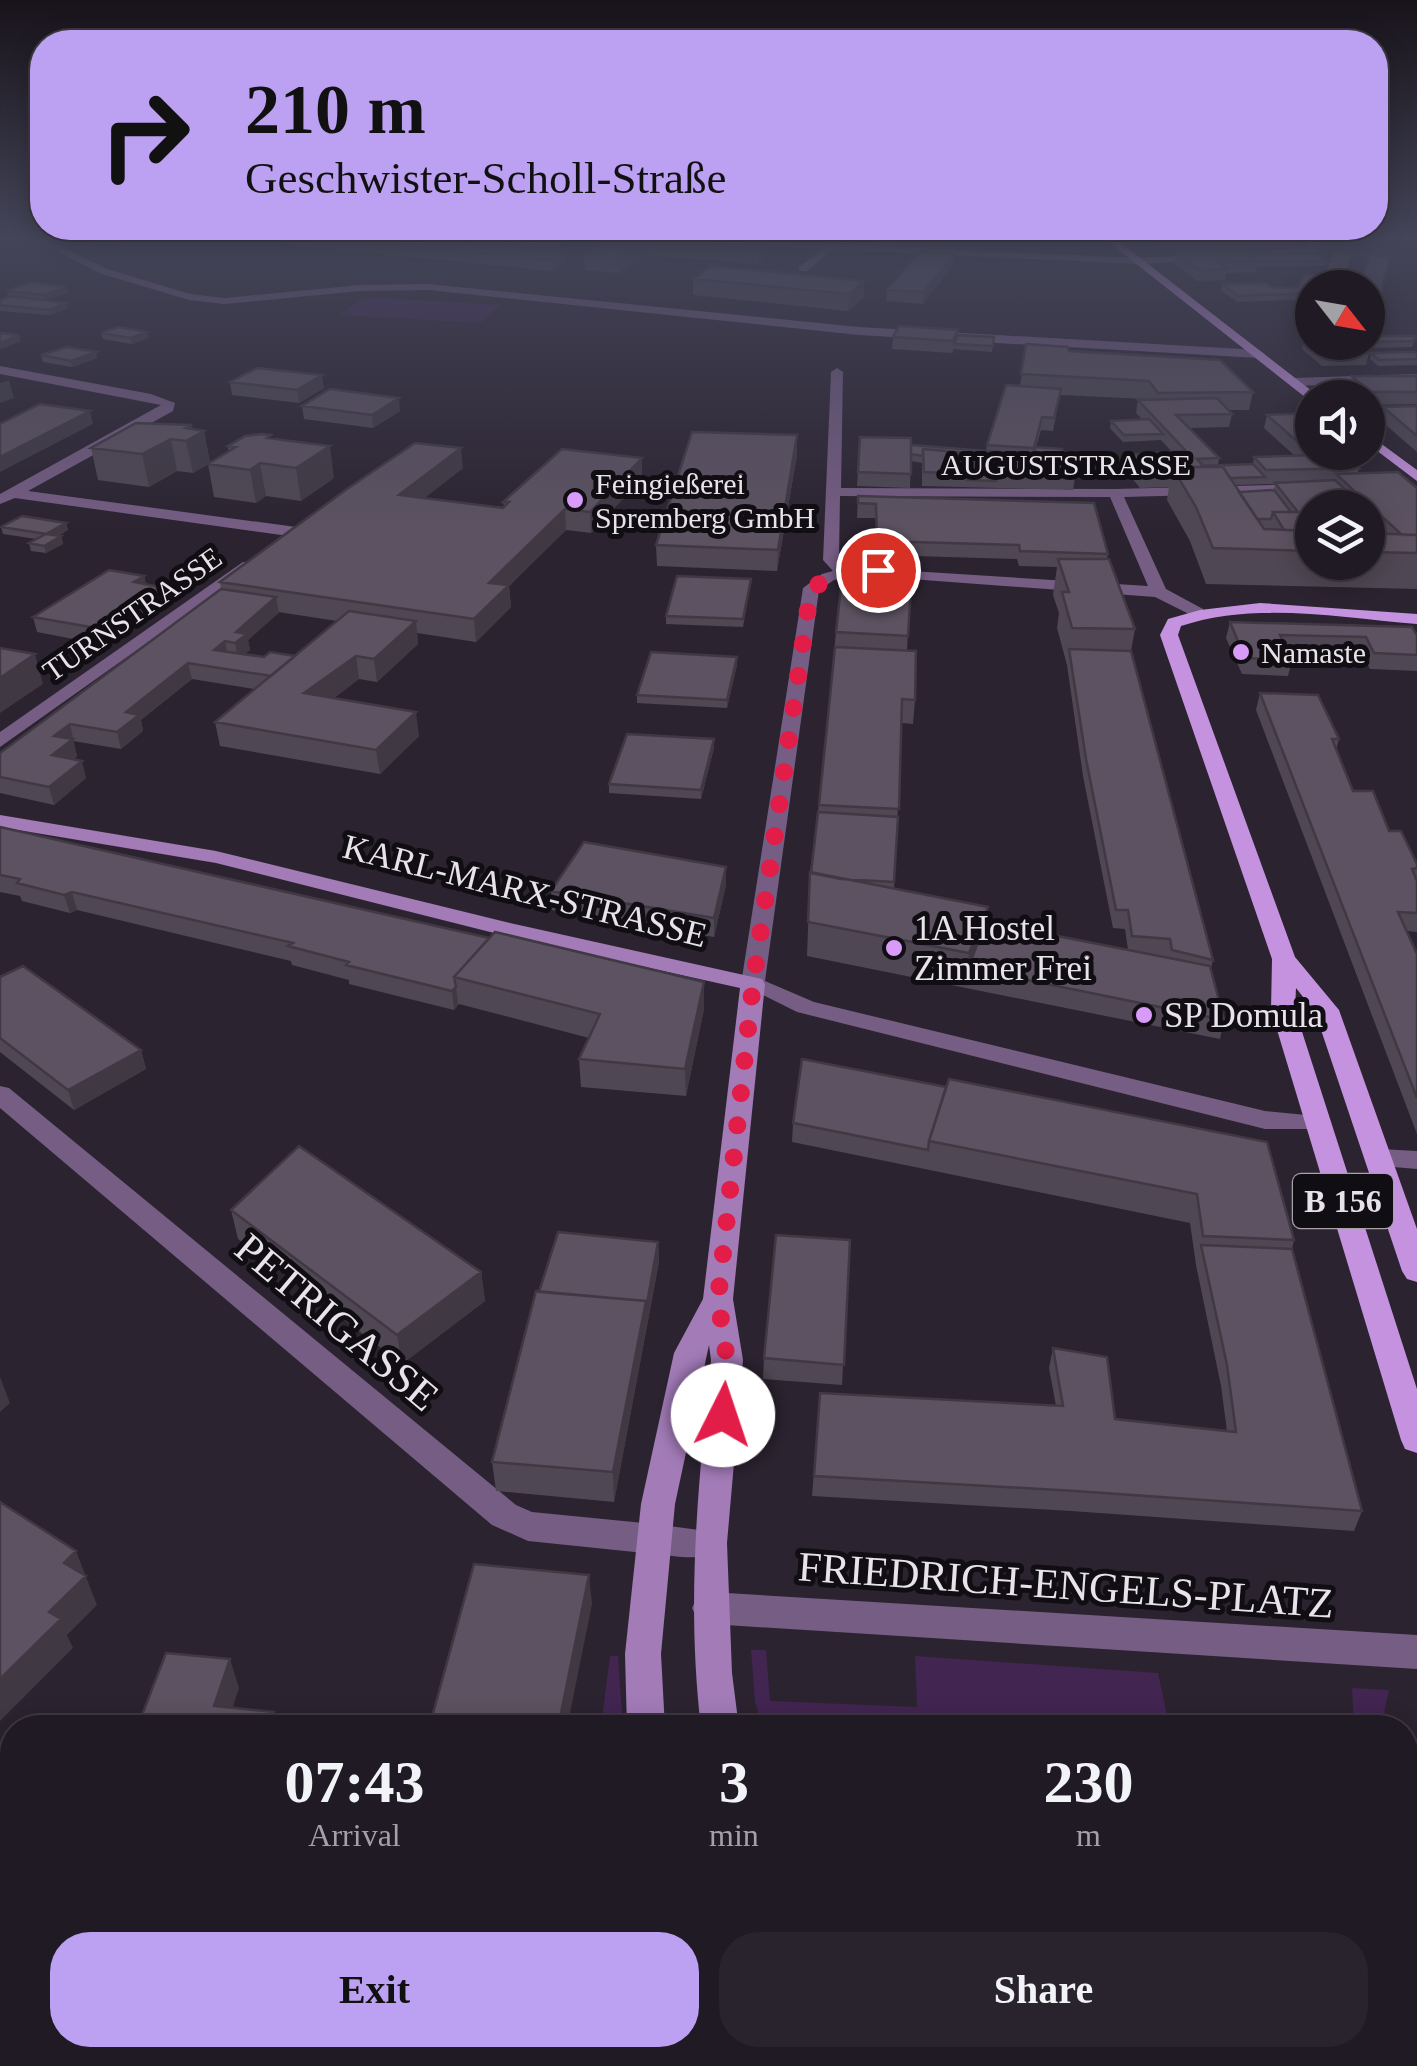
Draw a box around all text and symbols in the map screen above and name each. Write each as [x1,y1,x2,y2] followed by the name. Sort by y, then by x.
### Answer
[80,70,210,200] icon: right
[245,71,426,148] text: 210 m
[245,153,726,203] text: Geschwister-Scholl-Straße
[1295,270,1385,360] north arrow
[1295,270,1385,580] map controls
[1295,380,1385,470] button: sound
[941,448,1191,481] street label: AUGUSTSTRASSE
[595,467,815,534] place label: Feingießerei Spremberg GmbH
[564,489,586,511] marker: Feingießerei Spremberg GmbH
[1295,490,1385,580] button: layers
[836,528,921,613] pin
[37,540,227,688] street label: TURNSTRASSE
[851,543,906,598] icon: arrive
[1261,636,1366,669] place label: Namaste
[1230,641,1252,663] marker: Namaste
[339,827,711,955] street label: KARL-MARX-STRASSE
[914,909,1092,988] place label: 1A Hostel Zimmer Frei
[883,937,905,959] marker: 1A Hostel Zimmer Frei
[1164,996,1324,1035] place label: SP Domula
[1133,1004,1155,1026] marker: SP Domula
[1293,1174,1393,1228] road number: B 156
[227,1224,447,1420] street label: PETRIGASSE
[671,1363,775,1467] position arrow
[797,1543,1335,1627] street label: FRIEDRICH-ENGELS-PLATZ
[285,1749,425,1815] text: 07:43
[719,1749,749,1815] text: 3
[1043,1749,1133,1815] text: 230
[308,1817,401,1853] text: Arrival
[709,1817,759,1853] text: min
[1076,1817,1101,1853] text: m
[50,1932,699,2047] button: Exit
[719,1932,1368,2047] button: Share

